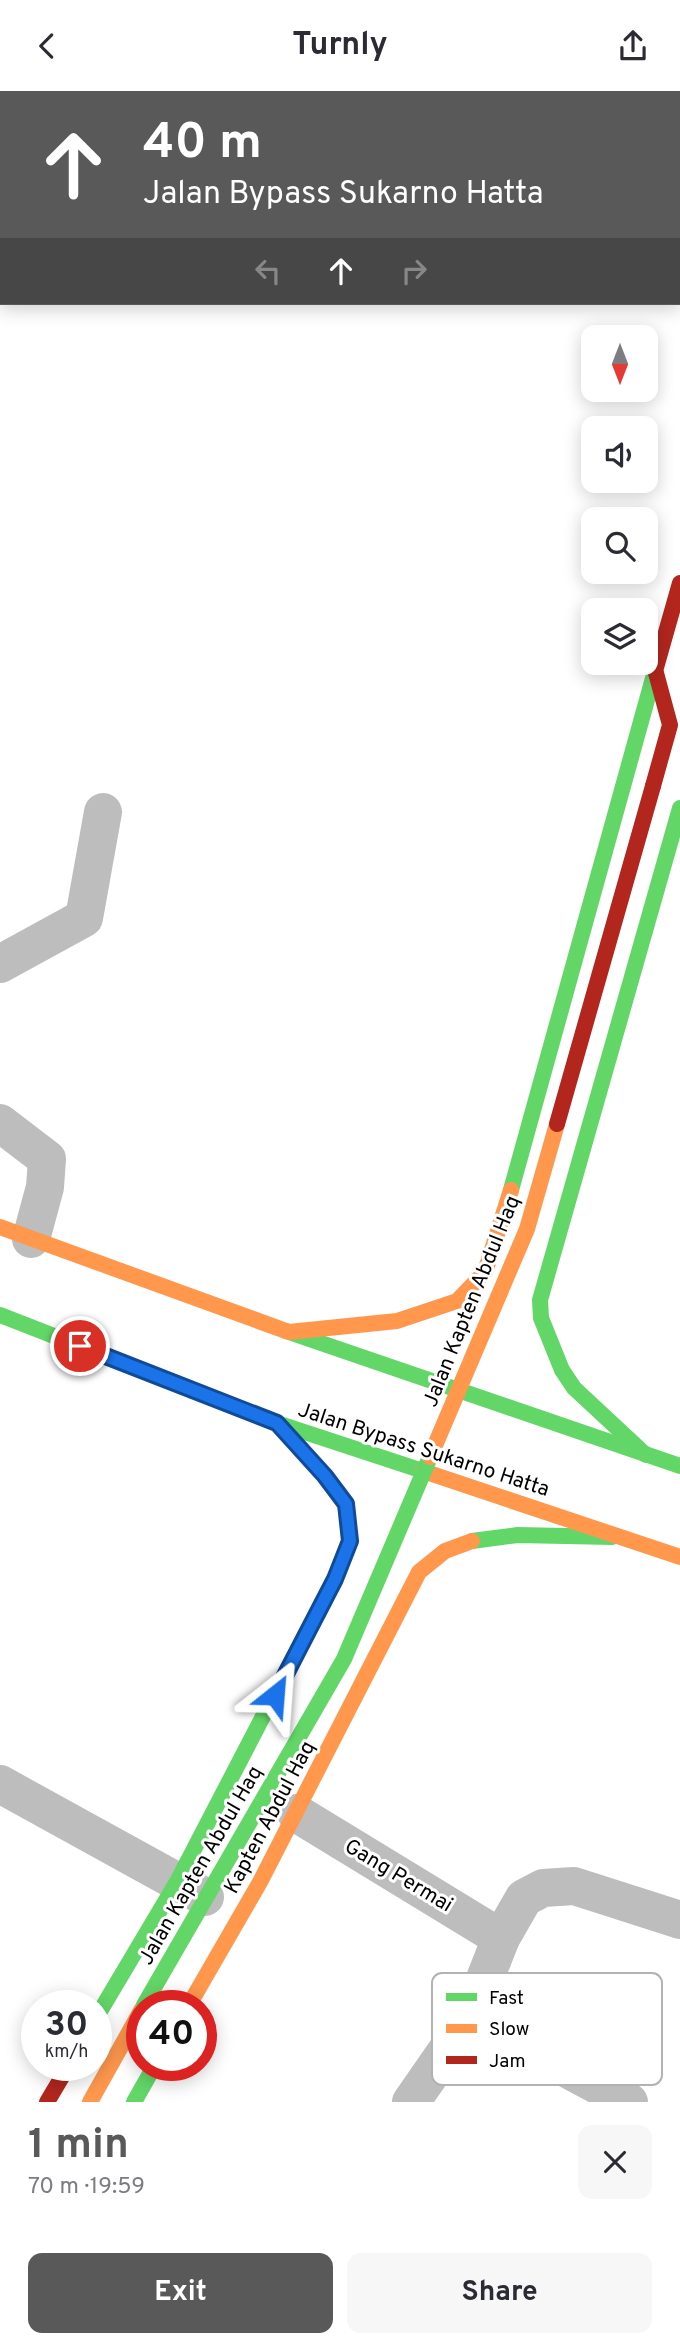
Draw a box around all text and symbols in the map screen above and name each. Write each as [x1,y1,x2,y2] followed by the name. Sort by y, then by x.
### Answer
[292,26,388,66] text: Turnly
[28,27,66,65] icon: back
[614,27,652,65] icon: share
[143,114,262,176] text: 40 m
[28,119,119,210] icon: ahead
[143,175,544,215] text: Jalan Bypass Sukarno Hatta
[249,252,287,290] icon: left
[322,252,360,290] icon: ahead
[395,252,433,290] icon: right
[581,325,658,403] north arrow
[581,325,658,675] map controls
[581,416,658,493] button: sound
[581,507,658,584] button: search
[581,598,658,675] button: layers
[418,1192,527,1411] street label: Jalan Kapten Abdul Haq
[50,1316,110,1376] pin
[61,1327,99,1365] icon: arrive
[294,1397,553,1504] street label: Jalan Bypass Sukarno Hatta
[238,1658,312,1732] position arrow
[219,1737,322,1899] street label: Kapten Abdul Haq
[133,1761,269,1970] street label: Jalan Kapten Abdul Haq
[339,1833,457,1919] street label: Gang Permai
[432,1973,662,2085] legend
[489,1987,524,2011] text: Fast
[126,1990,217,2081] speed limit sign: 40
[45,2004,88,2048] text: 30
[489,2018,529,2042] text: Slow
[45,2041,88,2064] text: km/h
[489,2050,526,2074] text: Jam
[28,2120,129,2173] text: 1 min
[578,2125,652,2199] button: close
[28,2173,145,2202] text: 70 m · 19:59
[28,2253,333,2333] button: Exit
[347,2253,652,2333] button: Share

